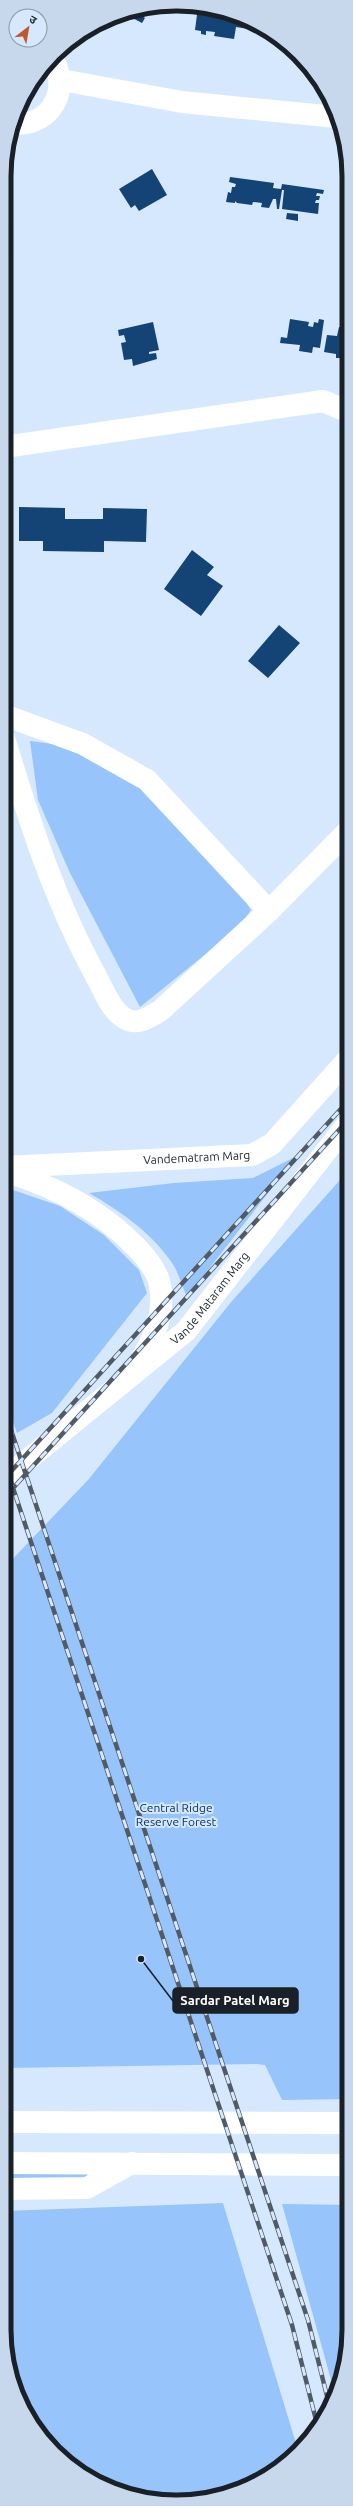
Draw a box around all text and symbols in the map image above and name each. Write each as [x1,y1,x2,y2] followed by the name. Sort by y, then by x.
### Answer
[8,8,48,48] north arrow
[27,13,39,27] text: उ
[143,1148,251,1166] street label: Vandematram Marg
[168,1249,251,1347] street label: Vande Mataram Marg
[136,1801,216,1828] park label: Central Ridge Reserve Forest
[173,1988,298,2013] callout: Sardar Patel Marg
[180,1993,290,2007] text: Sardar Patel Marg

